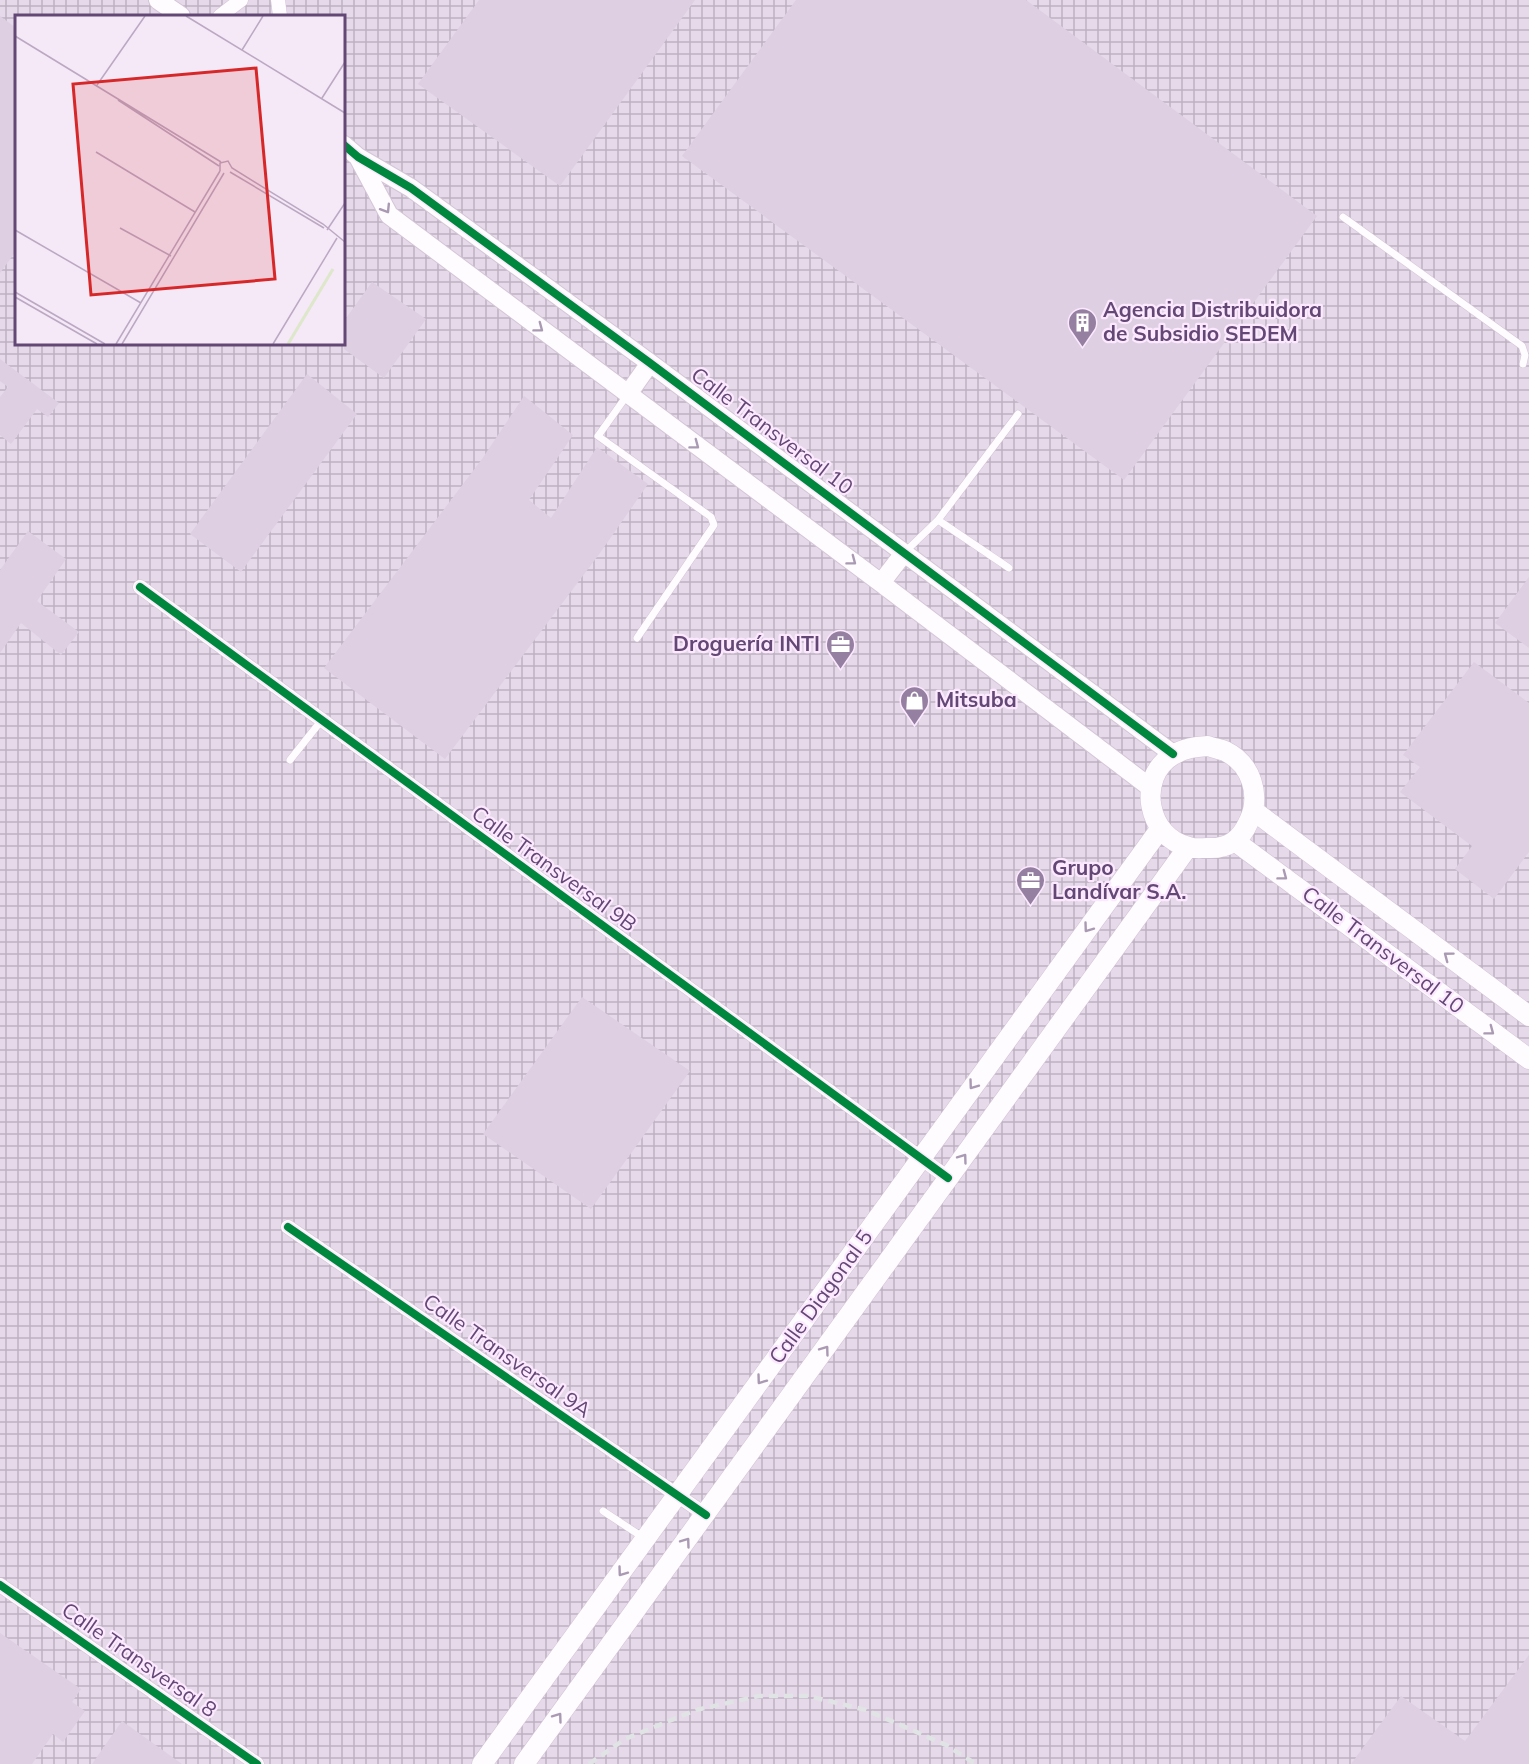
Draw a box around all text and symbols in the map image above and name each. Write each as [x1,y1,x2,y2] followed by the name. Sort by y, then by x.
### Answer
[15,15,345,345] inset map
[379,202,390,213] one-way arrow
[1103,296,1322,346] place label: Agencia Distribuidora de Subsidio SEDEM
[1066,306,1098,348] building icon: Agencia Distribuidora de Subsidio SEDEM
[533,321,544,332] one-way arrow
[687,361,859,500] street label: Calle Transversal 10
[689,437,700,448] one-way arrow
[845,554,856,565] one-way arrow
[825,628,857,670] office icon: Droguería INTI
[673,630,820,656] place label: Droguería INTI
[899,684,931,726] shop icon: Mitsuba
[936,686,1017,712] place label: Mitsuba
[467,800,642,937] street label: Calle Transversal 9B
[1052,854,1187,904] place label: Grupo Landívar S.A.
[1015,864,1047,906] office icon: Grupo Landívar S.A.
[1277,869,1288,880] one-way arrow
[1298,880,1470,1019] street label: Calle Transversal 10
[1084,921,1095,932] one-way arrow
[1444,952,1455,963] one-way arrow
[1484,1023,1495,1034] one-way arrow
[969,1079,980,1090] one-way arrow
[956,1153,967,1164] one-way arrow
[763,1224,878,1369] street label: Calle Diagonal 5
[419,1288,597,1423] street label: Calle Transversal 9A
[817,1346,828,1357] one-way arrow
[757,1373,768,1384] one-way arrow
[679,1538,690,1549] one-way arrow
[618,1565,629,1576] one-way arrow
[57,1596,222,1722] street label: Calle Transversal 8
[551,1712,562,1723] one-way arrow

